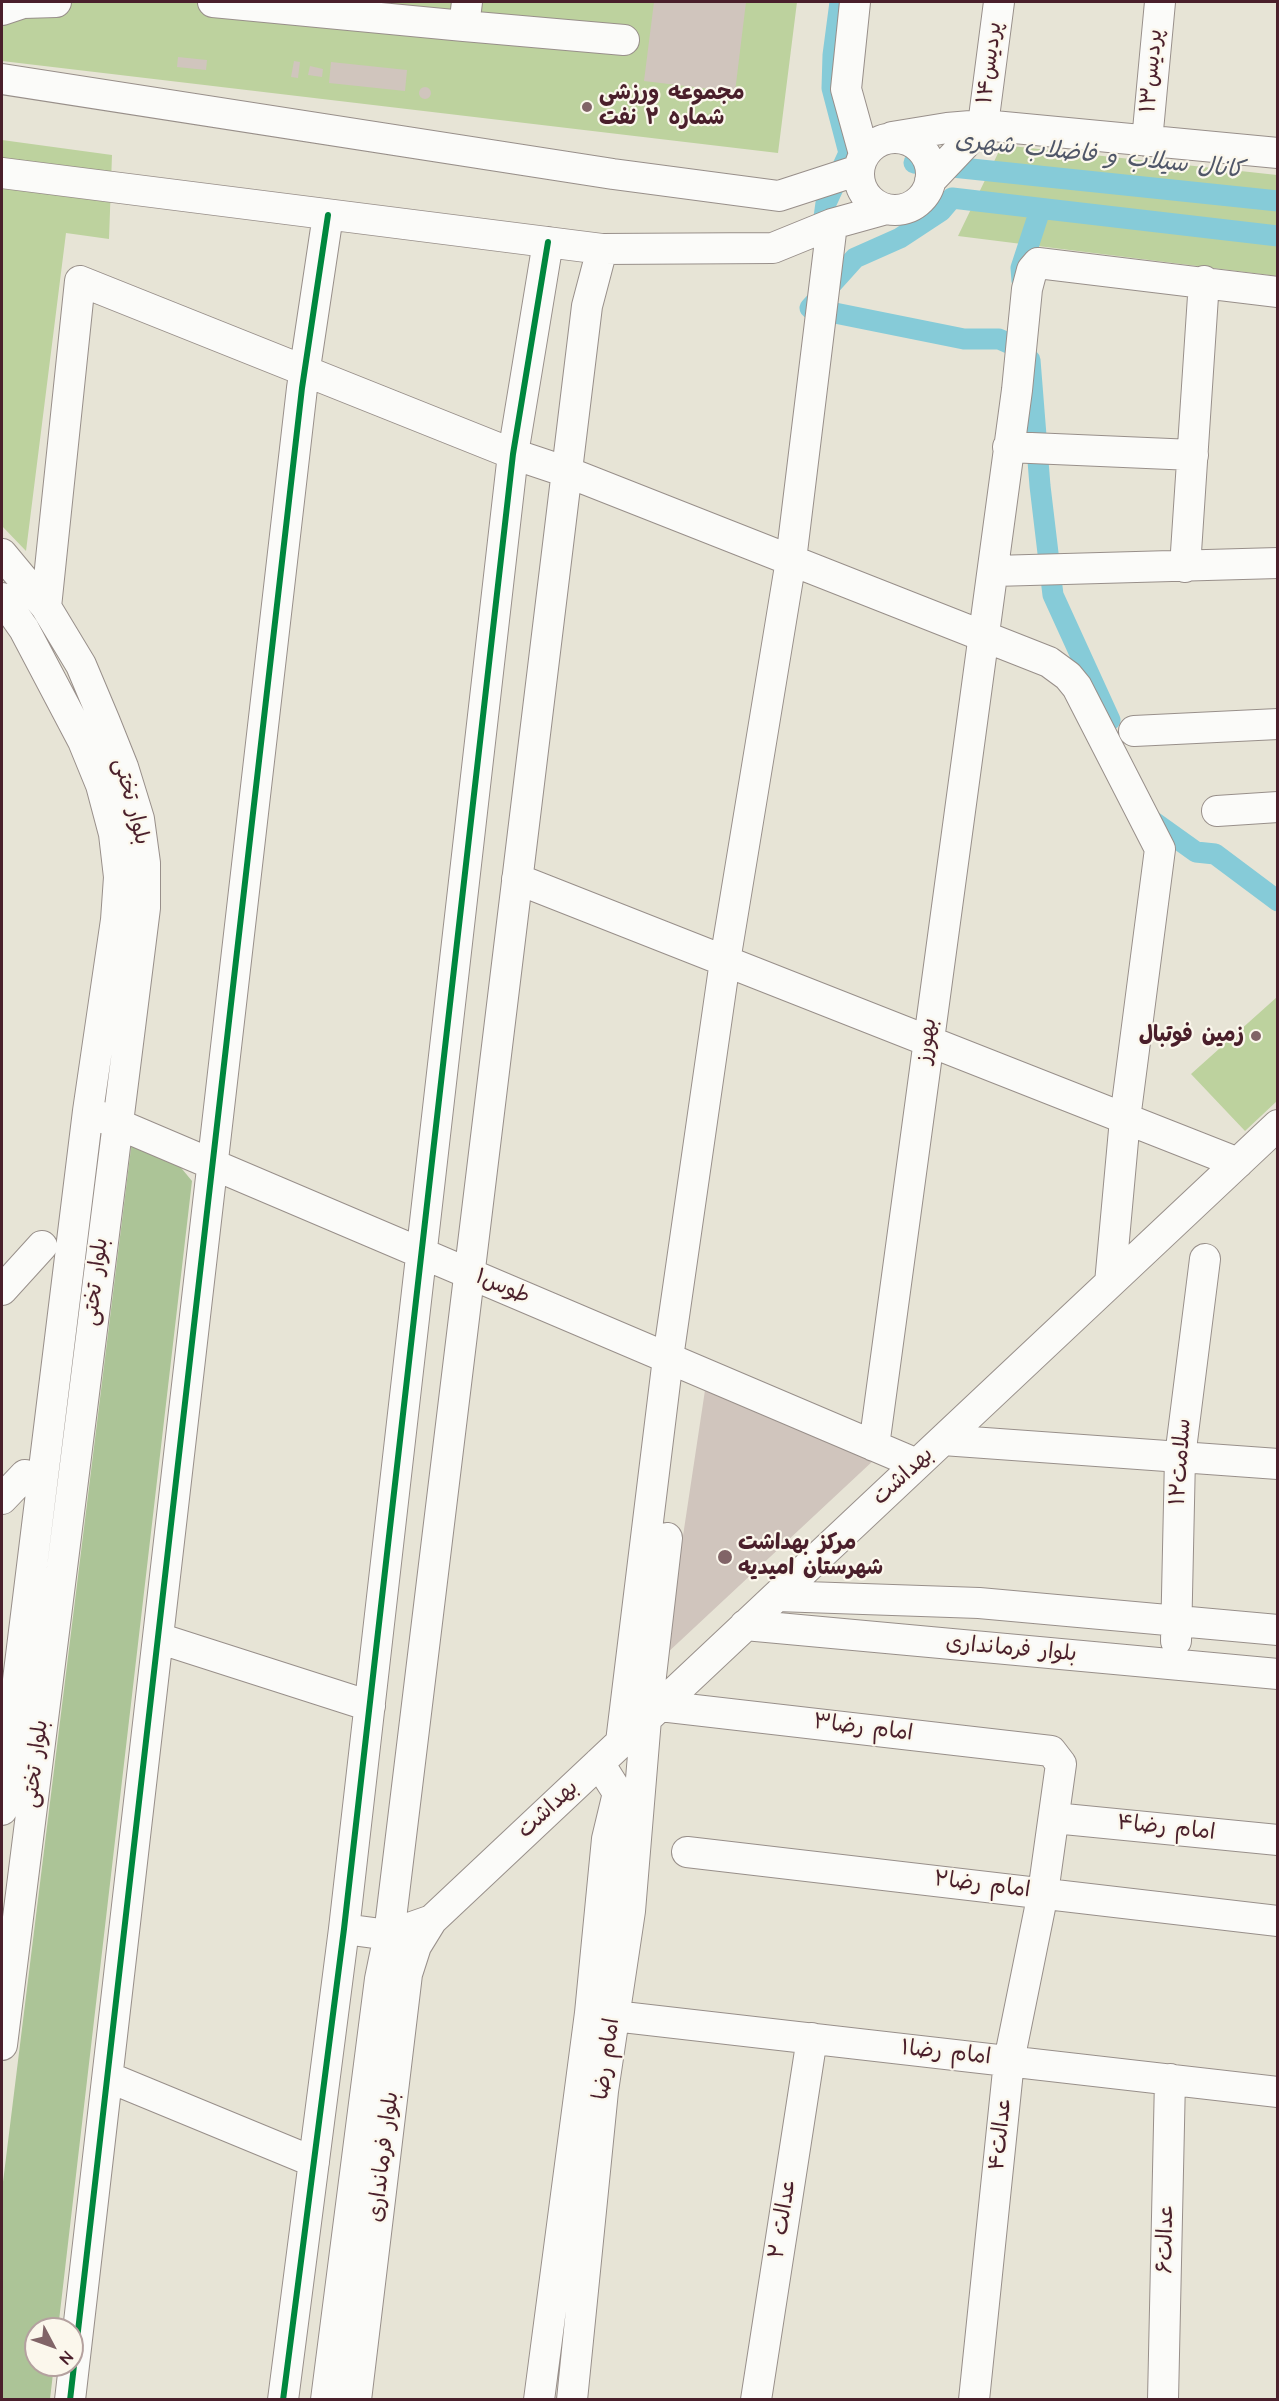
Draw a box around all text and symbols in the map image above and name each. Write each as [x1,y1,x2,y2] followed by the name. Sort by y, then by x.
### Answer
[973,20,1009,106] street label: پردیس۱۴
[1136,28,1170,114] street label: پردیس۱۳
[599,81,744,132] place label: مجموعه ورزشی شماره ۲ نفت
[580,100,594,114] marker: مجموعه ورزشی شماره ۲ نفت
[953,128,1245,186] water label: کانال سیلاب و فاضلاب شهری
[106,756,154,848] street label: بلوار تختی
[912,1017,944,1065] street label: بهورز
[1139,1023,1244,1049] place label: زمین فوتبال
[1249,1029,1263,1043] marker: زمین فوتبال
[78,1236,116,1328] street label: بلوار تختی
[471,1265,533,1311] street label: طوس۱
[1166,1418,1198,1506] street label: سلامت۱۲
[868,1442,940,1512] street label: بهداشت
[738,1531,883,1582] place label: مرکز بهداشت شهرستان امیدیه
[716,1548,734,1566] marker: مرکز بهداشت شهرستان امیدیه
[944,1631,1078,1669] street label: بلوار فرمانداری
[812,1710,914,1748] street label: امام رضا۳
[18,1718,56,1810] street label: بلوار تختی
[513,1775,585,1845] street label: بهداشت
[1115,1811,1217,1847] street label: امام رضا۴
[932,1867,1032,1905] street label: امام رضا۲
[589,2016,627,2102] street label: امام رضا
[900,2036,992,2072] street label: امام رضا۱
[364,2090,406,2224] street label: بلوار فرمانداری
[985,2096,1019,2172] street label: عدالت۴
[765,2177,803,2261] street label: عدالت ۲
[1153,2204,1181,2274] street label: عدالت۶
[24,2317,84,2377] north arrow
[54,2346,78,2368] text: N

